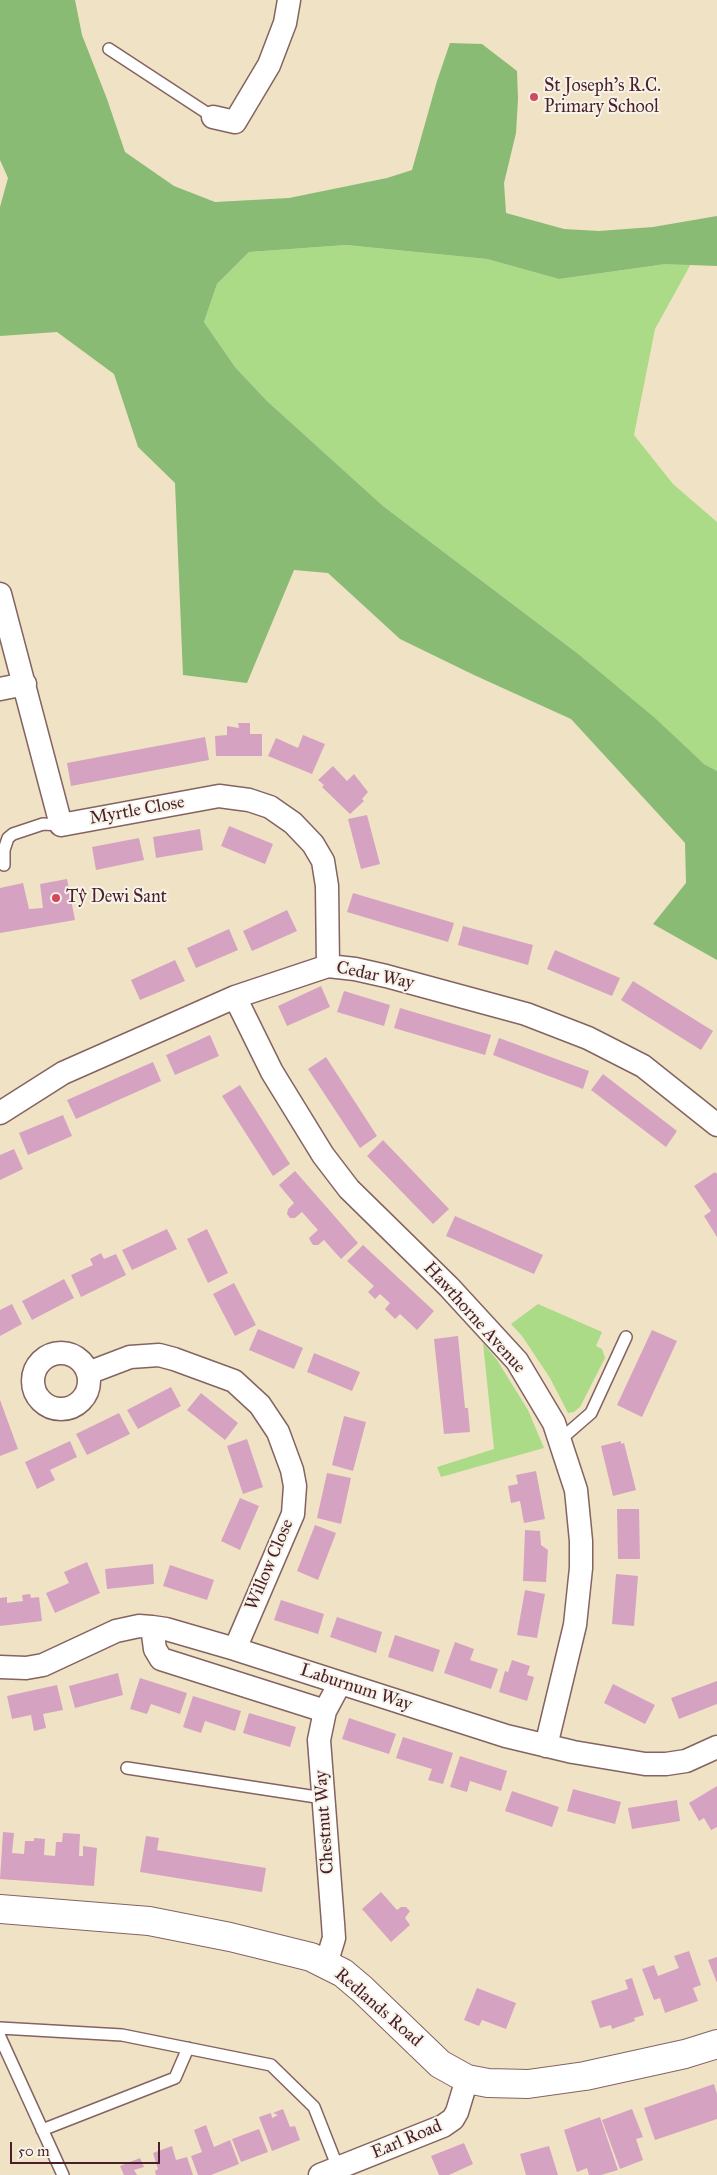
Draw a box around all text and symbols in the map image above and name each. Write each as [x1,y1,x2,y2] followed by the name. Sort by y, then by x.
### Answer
[544,76,661,118] place label: St Joseph's R.C. Primary School
[528,91,540,103] marker: St Joseph's R.C. Primary School
[88,792,186,830] street label: Myrtle Close
[66,887,167,909] place label: Tŷ Dewi Sant
[50,892,62,904] marker: Tŷ Dewi Sant
[334,957,416,995] street label: Cedar Way
[418,1258,530,1378] street label: Hawthorne Avenue
[241,1516,299,1614] street label: Willow Close
[297,1660,415,1716] street label: Laburnum Way
[311,1769,339,1875] street label: Chestnut Way
[330,1964,426,2052] street label: Redlands Road
[369,2116,445,2164] street label: Earl Road
[12,2132,162,2164] scale bar
[18,2142,50,2160] text: 50 m

